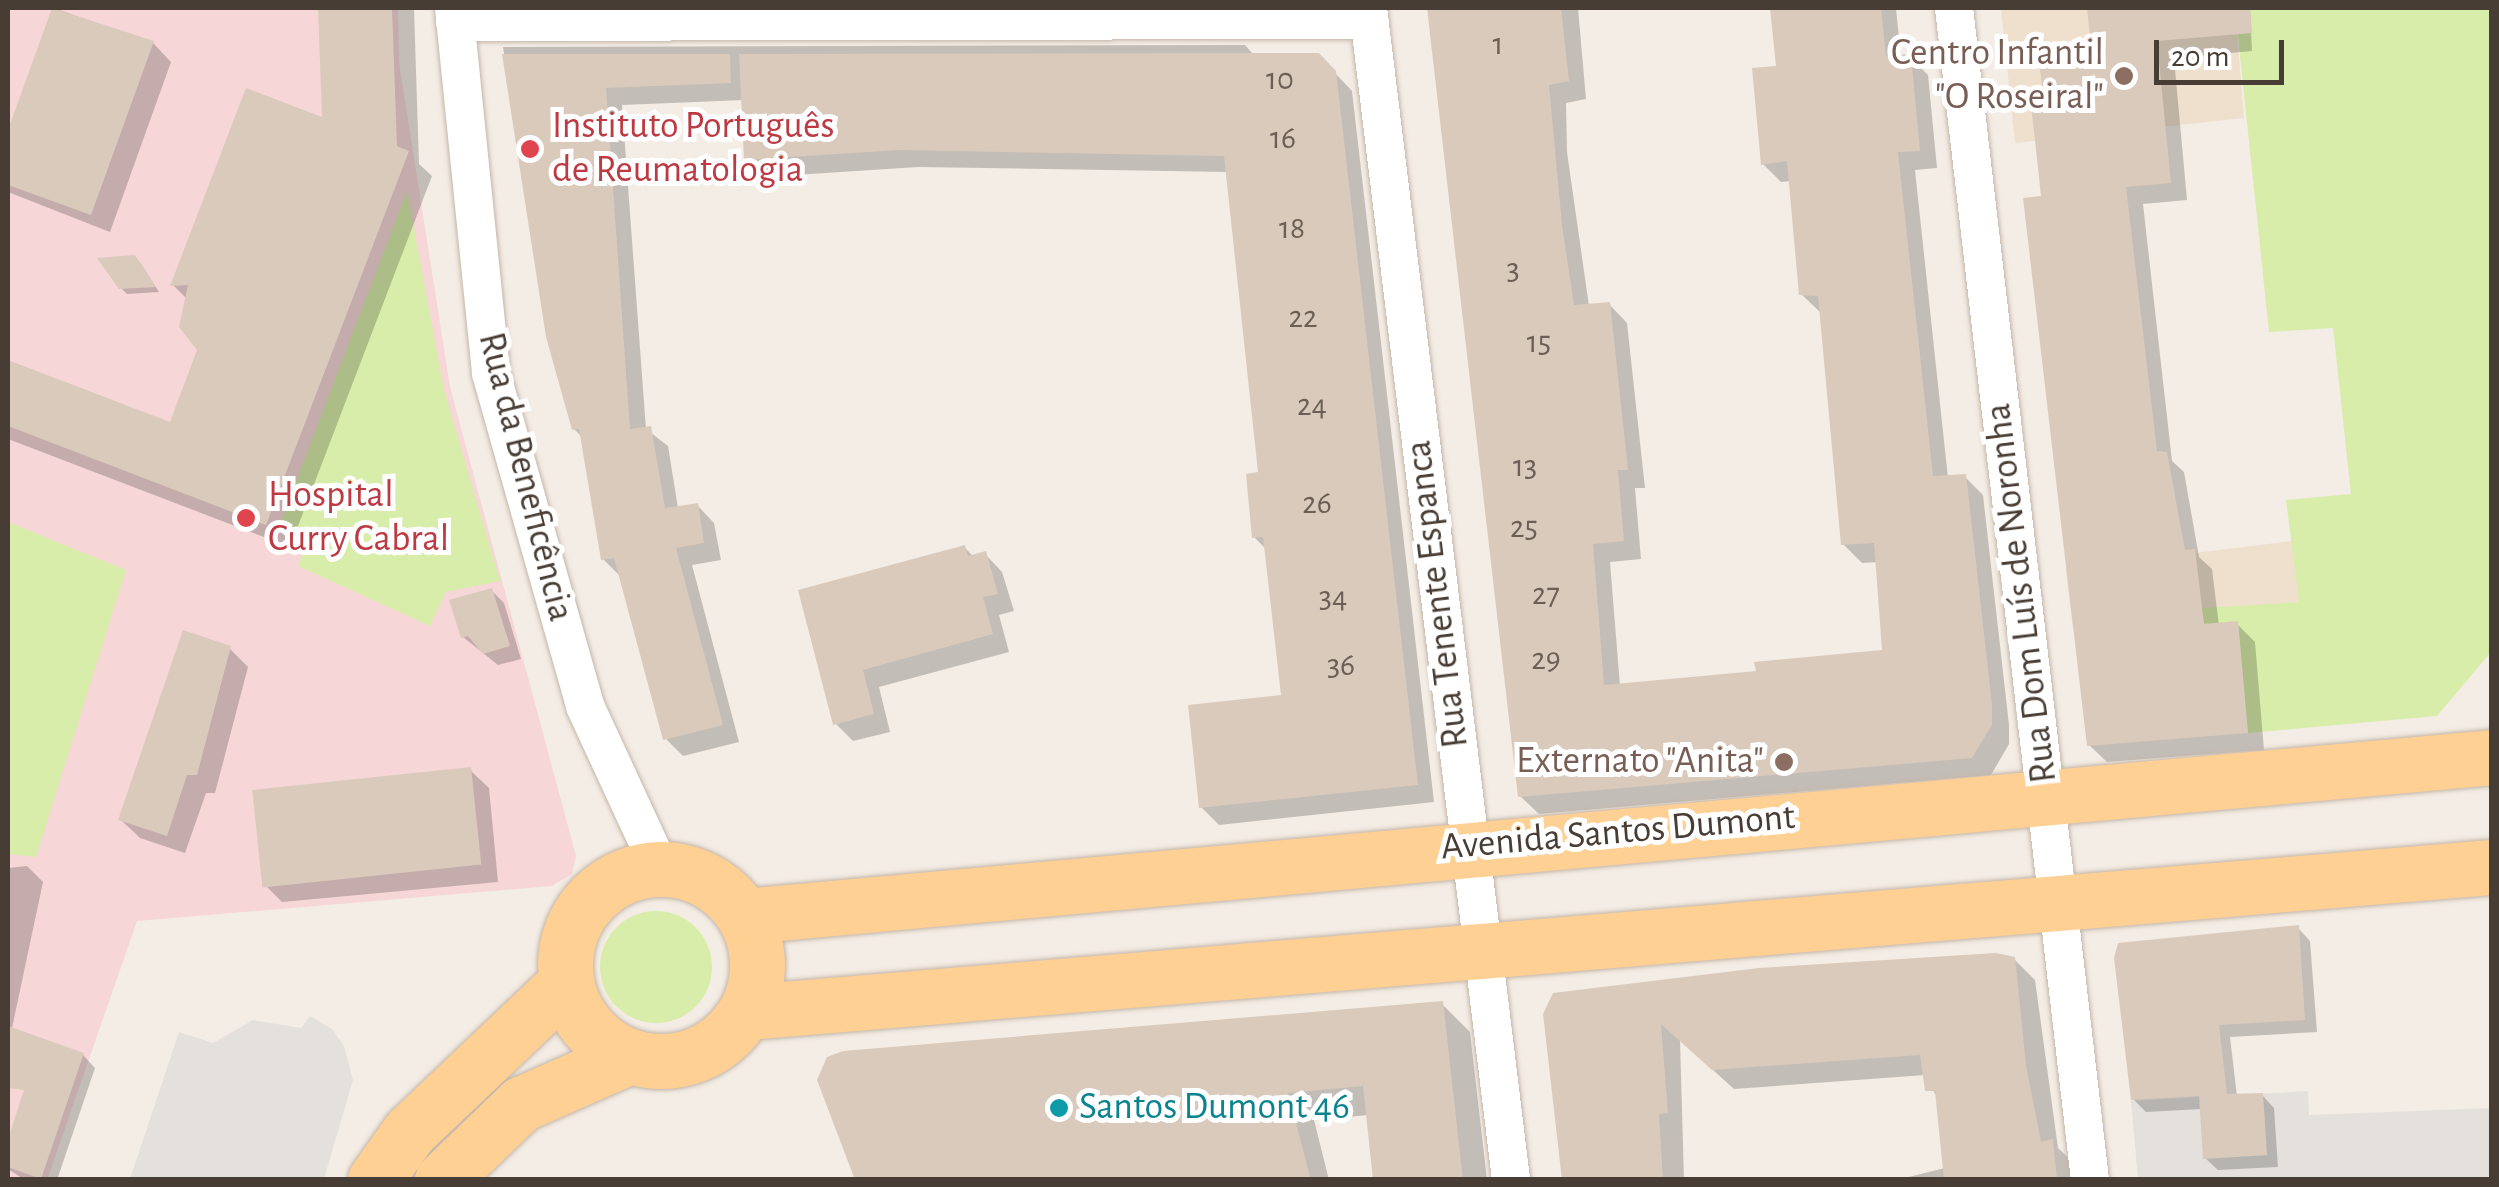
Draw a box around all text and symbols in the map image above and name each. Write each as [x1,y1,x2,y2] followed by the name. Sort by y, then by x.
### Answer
[2159,20,2289,82] scale bar
[1492,25,1504,63] house number: 1
[1891,31,2104,120] place label: Centro Infantil "O Roseiral"
[2171,42,2229,72] text: 20 m
[1266,60,1294,98] house number: 10
[2113,65,2135,87] marker: Centro Infantil "O Roseiral"
[552,104,834,193] place label: Instituto Português de Reumatologia
[1270,119,1296,157] house number: 16
[517,136,543,162] marker: Instituto Português de Reumatologia
[1279,209,1305,247] house number: 18
[1506,250,1520,288] house number: 3
[1288,298,1318,336] house number: 22
[1527,323,1551,361] house number: 15
[467,328,583,626] street label: Rua da Beneficência
[1297,386,1327,424] house number: 24
[1976,401,2068,785] street label: Rua Dom Luís de Noronha
[1397,438,1479,750] street label: Rua Tenente Espanca
[1513,447,1537,485] house number: 13
[268,473,449,562] place label: Hospital Curry Cabral
[1302,484,1332,522] house number: 26
[233,505,259,531] marker: Hospital Curry Cabral
[1510,508,1538,546] house number: 25
[1532,575,1560,613] house number: 27
[1319,578,1347,616] house number: 34
[1531,640,1561,678] house number: 29
[1327,646,1355,684] house number: 36
[1516,739,1764,785] place label: Externato "Anita"
[1773,751,1795,773] marker: Externato "Anita"
[1439,795,1797,871] street label: Avenida Santos Dumont
[1079,1085,1350,1131] place label: Santos Dumont 46
[1048,1097,1070,1119] marker: Santos Dumont 46

